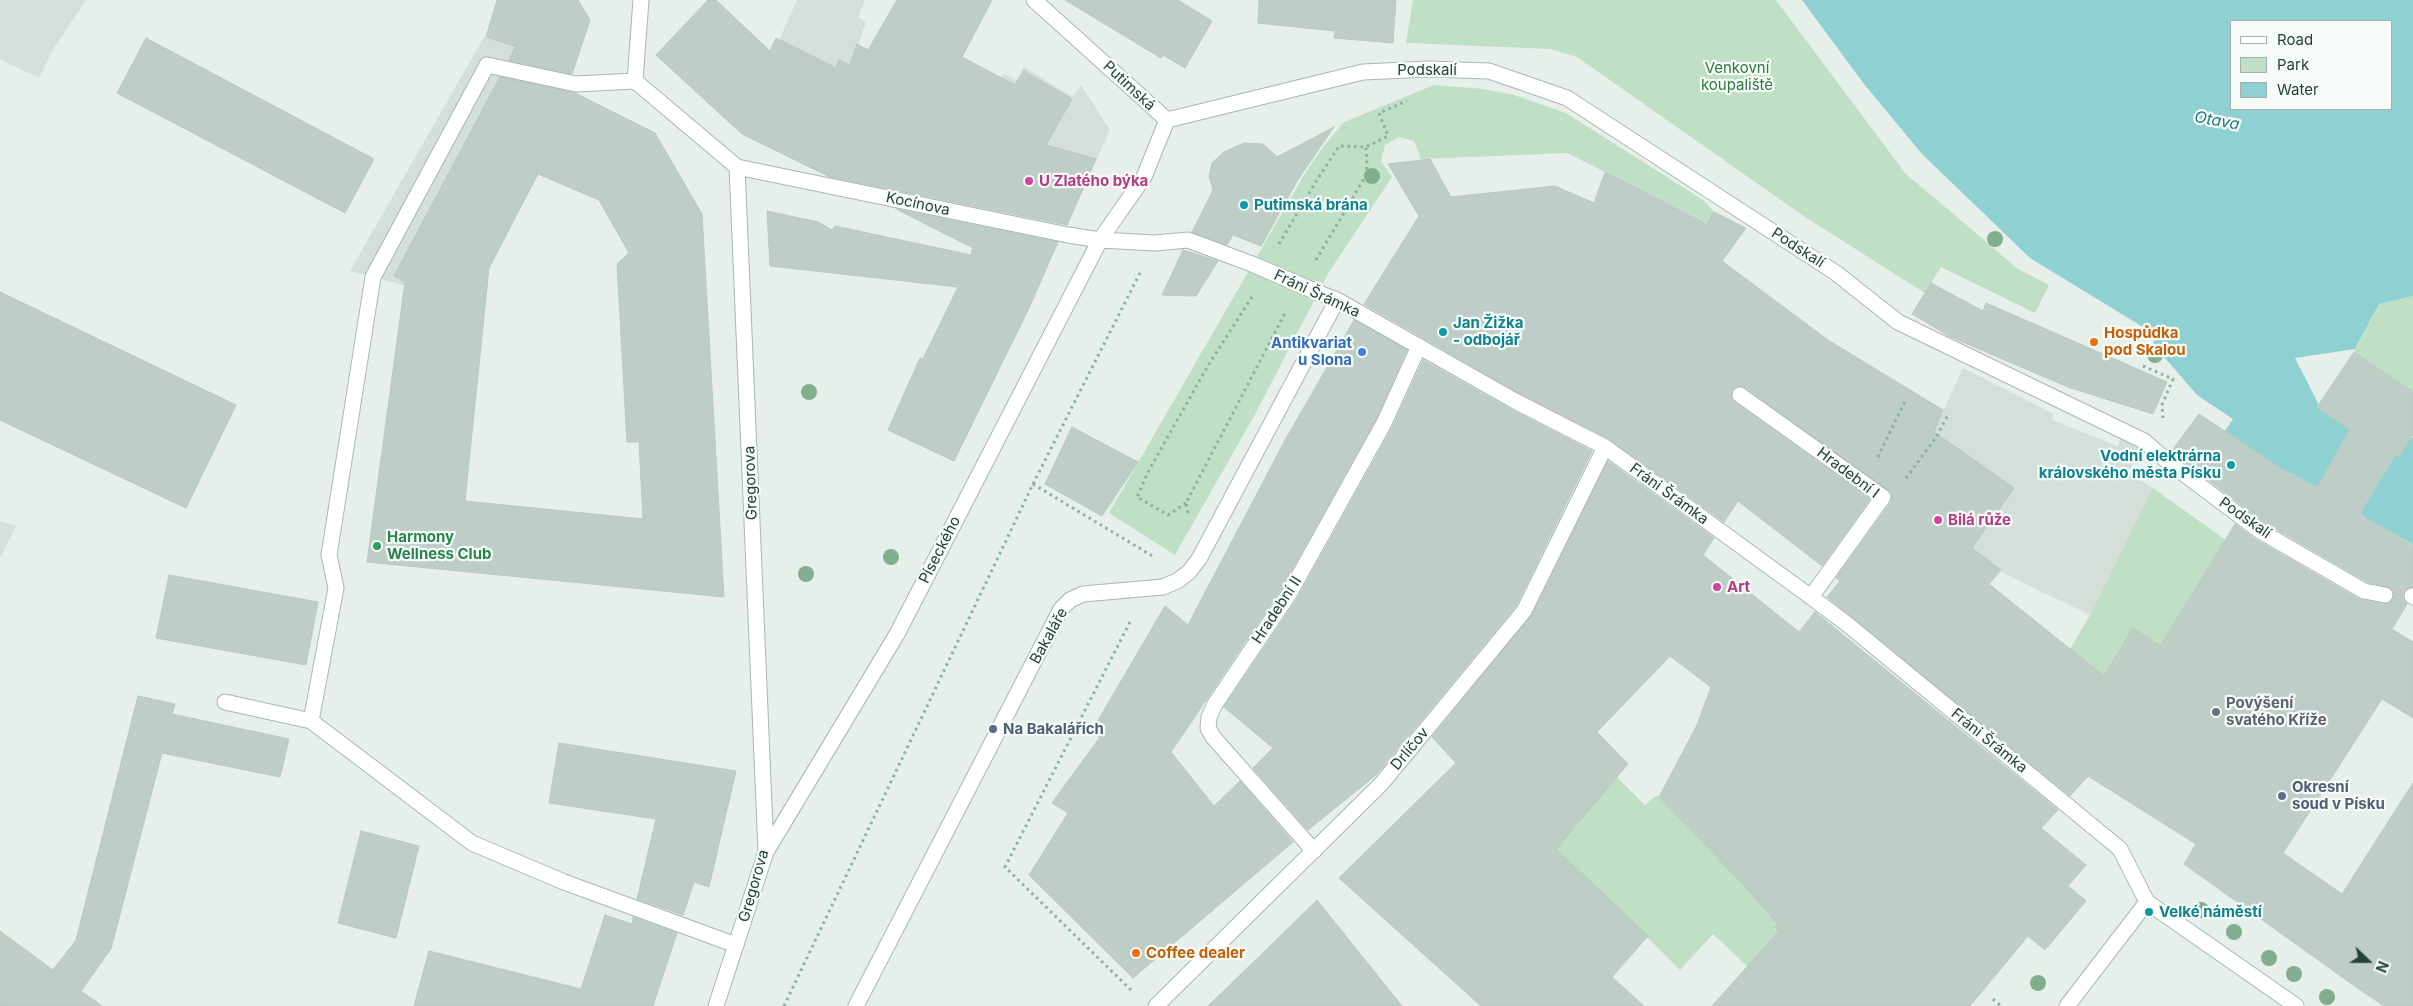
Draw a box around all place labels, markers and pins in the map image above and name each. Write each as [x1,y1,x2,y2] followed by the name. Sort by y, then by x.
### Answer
[1039,172,1148,190] place label: U Zlatého býka
[1023,175,1035,187] marker: U Zlatého býka
[1254,196,1368,214] place label: Putimská brána
[1238,199,1250,211] marker: Putimská brána
[1453,314,1523,349] place label: Jan Žižka - odbojář
[2104,324,2185,359] place label: Hospůdka pod Skalou
[1437,326,1449,338] marker: Jan Žižka - odbojář
[1271,334,1352,369] place label: Antikvariat u Slona
[2088,336,2100,348] marker: Hospůdka pod Skalou
[1356,346,1368,358] marker: Antikvariat u Slona
[2039,447,2221,482] place label: Vodní elektrárna královského města Písku
[2225,459,2237,471] marker: Vodní elektrárna královského města Písku
[1948,511,2011,529] place label: Bilá růže
[1932,514,1944,526] marker: Bilá růže
[387,528,491,563] place label: Harmony Wellness Club
[371,540,383,552] marker: Harmony Wellness Club
[1727,578,1750,596] place label: Art
[1711,581,1723,593] marker: Art
[2226,694,2327,729] place label: Povýšení svatého Kříže
[2210,706,2222,718] marker: Povýšení svatého Kříže
[1003,720,1104,738] place label: Na Bakalářích
[987,723,999,735] marker: Na Bakalářích
[2292,778,2385,813] place label: Okresní soud v Písku
[2276,790,2288,802] marker: Okresní soud v Písku
[2159,903,2262,921] place label: Velké náměstí
[2143,906,2155,918] marker: Velké náměstí
[1146,944,1245,962] place label: Coffee dealer
[1130,947,1142,959] marker: Coffee dealer

